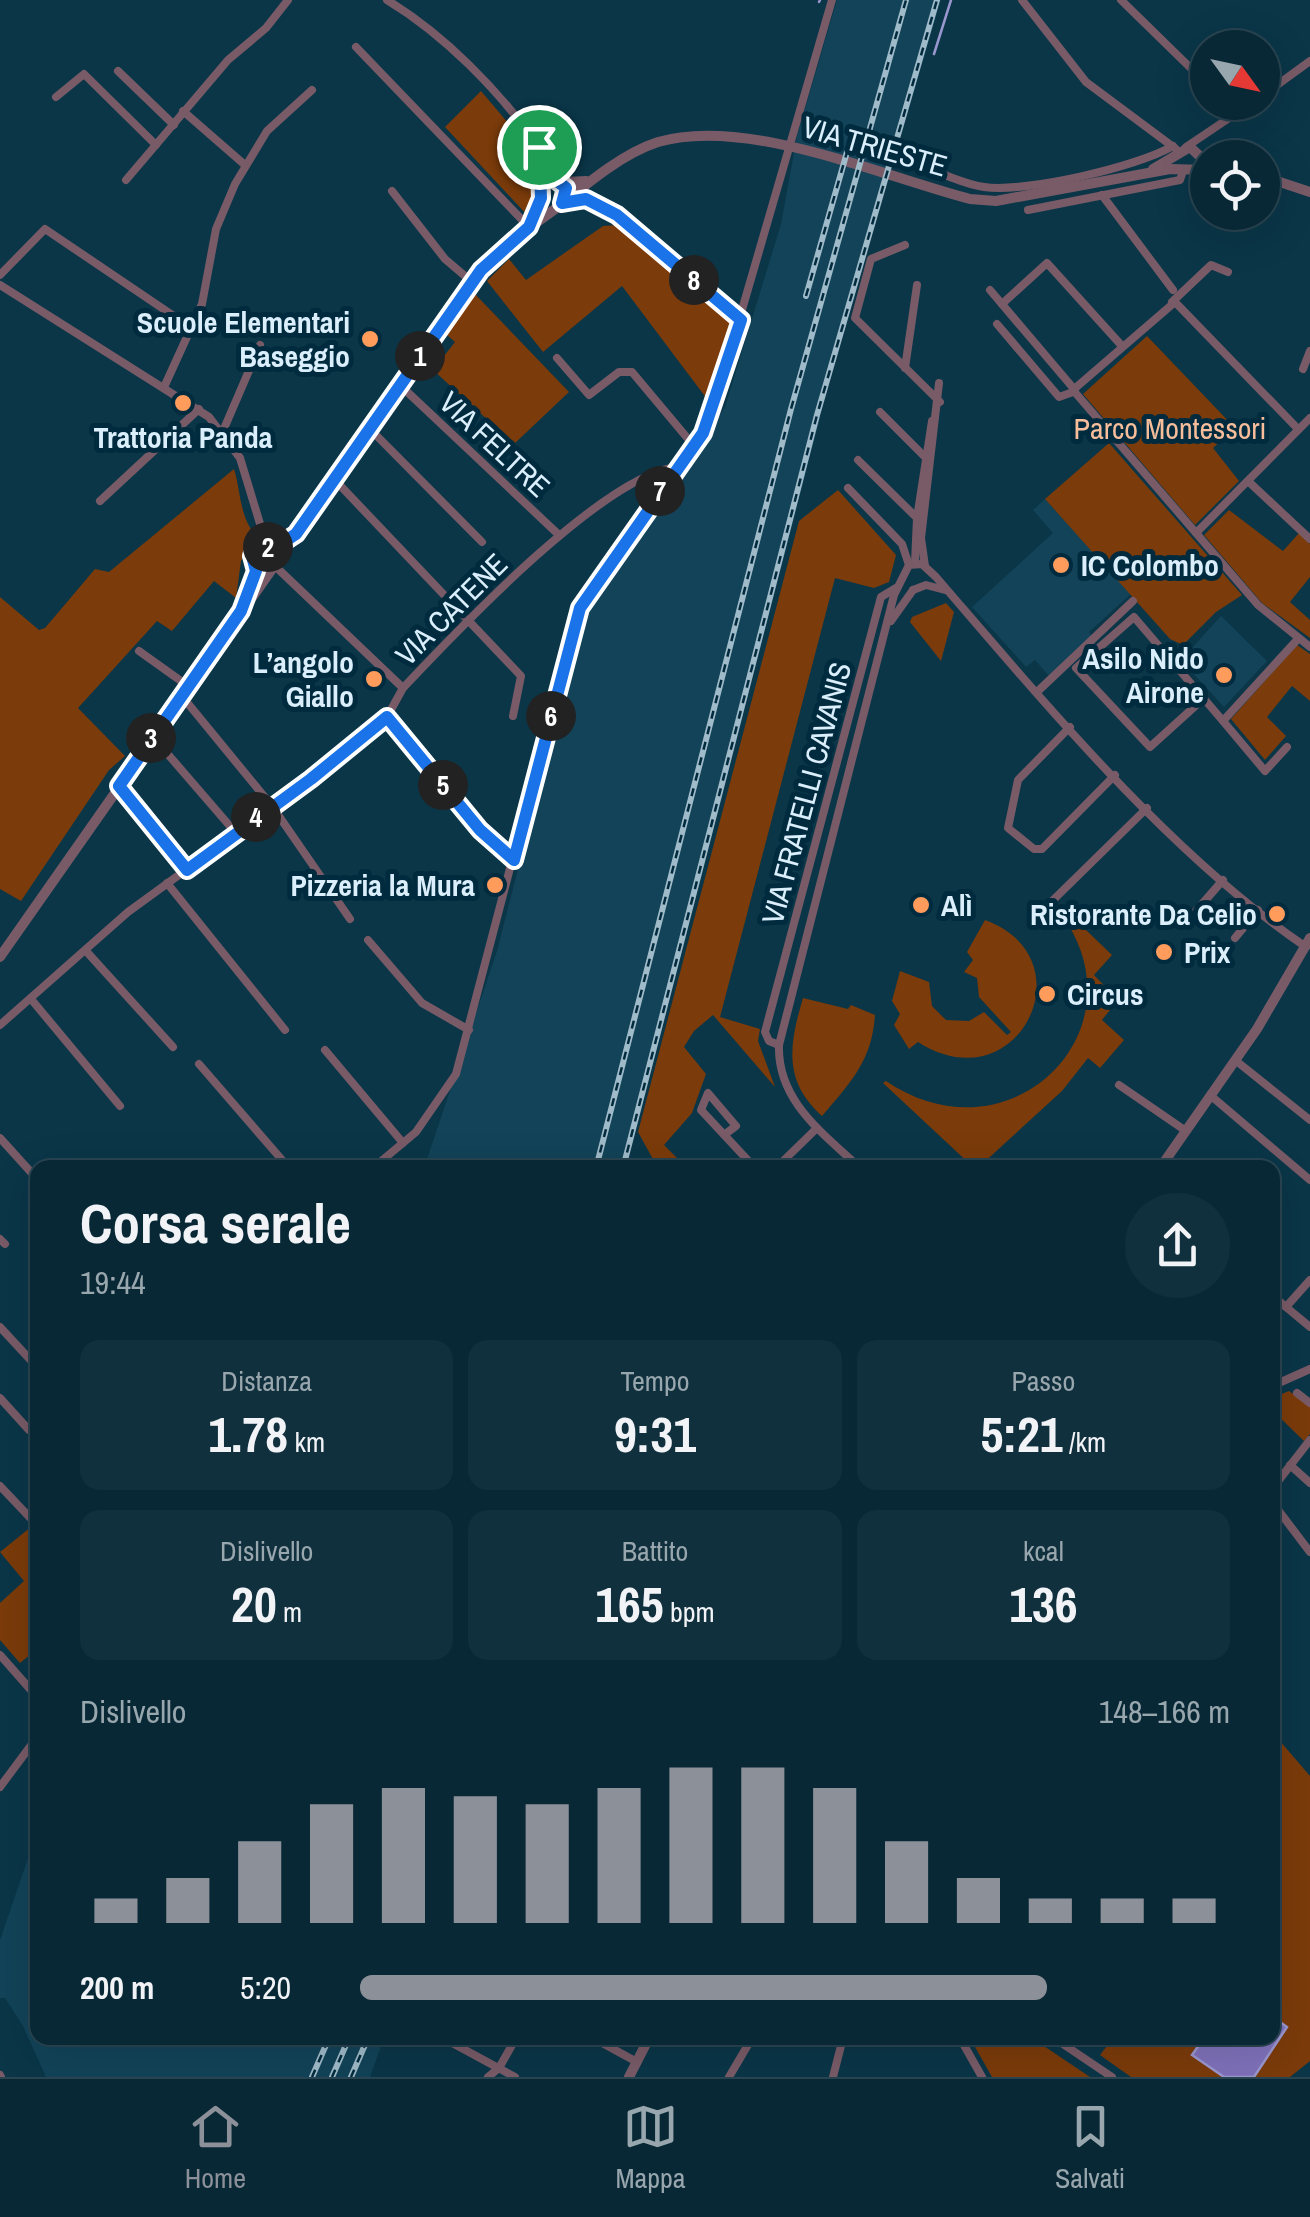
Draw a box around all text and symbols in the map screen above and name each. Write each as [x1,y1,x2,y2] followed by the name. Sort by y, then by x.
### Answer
[1190,30,1280,120] north arrow
[1190,30,1280,230] map controls
[497,105,582,190] pin
[798,106,952,186] street label: VIA TRIESTE
[512,120,567,175] icon: arrive
[1190,140,1280,230] button: locate
[669,255,719,305] pin: 8
[688,261,700,299] text: 8
[137,302,350,376] place label: Scuole Elementari Baseggio
[359,328,381,350] marker: Scuole Elementari Baseggio
[395,331,445,381] pin: 1
[414,337,426,375] text: 1
[431,382,559,506] street label: VIA FELTRE
[172,392,194,414] marker: Trattoria Panda
[1074,408,1266,448] park label: Parco Montessori
[93,417,273,457] place label: Trattoria Panda
[635,466,685,516] pin: 7
[654,472,666,510] text: 7
[243,522,293,572] pin: 2
[262,528,274,566] text: 2
[386,544,516,674] street label: VIA CATENE
[1081,545,1219,585] place label: IC Colombo
[1050,554,1072,576] marker: IC Colombo
[1082,638,1204,712] place label: Asilo Nido Airone
[253,642,354,716] place label: L’angolo Giallo
[752,658,860,928] street label: VIA FRATELLI CAVANIS
[1213,664,1235,686] marker: Asilo Nido Airone
[363,668,385,690] marker: L’angolo Giallo
[526,691,576,741] pin: 6
[545,697,557,735] text: 6
[126,713,176,763] pin: 3
[145,719,157,757] text: 3
[418,760,468,810] pin: 5
[437,766,449,804] text: 5
[231,792,281,842] pin: 4
[250,798,262,836] text: 4
[290,865,475,905] place label: Pizzeria la Mura
[484,874,506,896] marker: Pizzeria la Mura
[941,885,972,925] place label: Alì
[910,894,932,916] marker: Alì
[1030,894,1257,934] place label: Ristorante Da Celio
[1266,903,1288,925] marker: Ristorante Da Celio
[1184,932,1231,972] place label: Prix
[1153,941,1175,963] marker: Prix
[1067,974,1144,1014] place label: Circus
[1036,983,1058,1005] marker: Circus
[80,1186,351,1260] text: Corsa serale
[1125,1193,1230,1298] button: share
[80,1261,146,1304] text: 19:44
[221,1362,312,1400] text: Distanza
[621,1362,689,1400] text: Tempo
[1011,1362,1075,1400] text: Passo
[208,1400,288,1468] text: 1.78
[614,1400,696,1468] text: 9:31
[981,1400,1063,1468] text: 5:21
[288,1423,325,1461] text: km
[1063,1423,1106,1461] text: /km
[220,1532,313,1570] text: Dislivello
[622,1532,688,1570] text: Battito
[1023,1532,1064,1570] text: kcal
[231,1570,277,1638] text: 20
[595,1570,664,1638] text: 165
[1009,1570,1078,1638] text: 136
[277,1593,302,1631] text: m
[664,1593,715,1631] text: bpm
[80,1690,186,1733] text: Dislivello
[1099,1690,1230,1733] text: 148–166 m
[80,1966,154,2009] text: 200 m
[240,1966,291,2009] text: 5:20
[185,2099,246,2197] tab: Home
[615,2099,686,2197] tab: Mappa
[1055,2099,1125,2197] tab: Salvati

